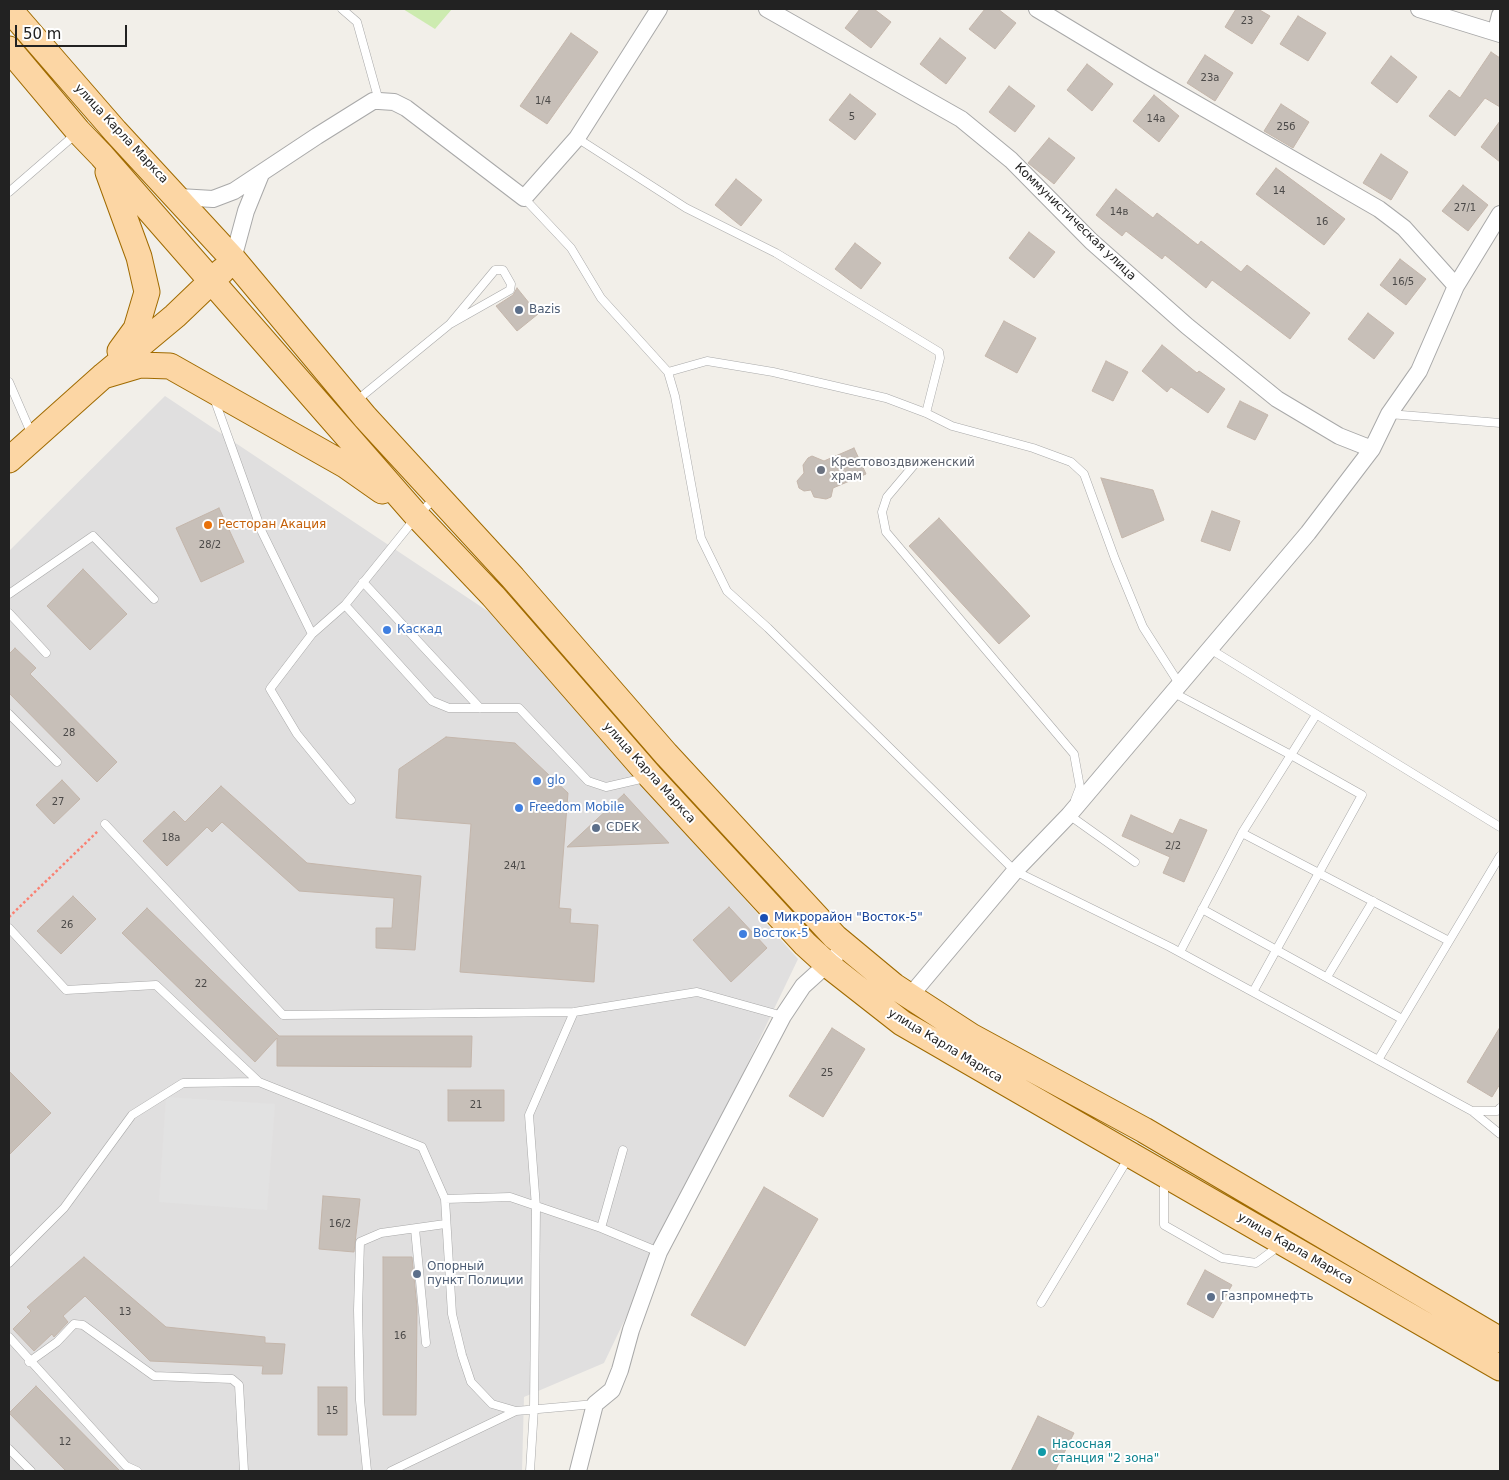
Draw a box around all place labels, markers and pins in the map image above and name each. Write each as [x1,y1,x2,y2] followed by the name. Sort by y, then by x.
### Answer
[529,303,560,317] place label: Bazis
[513,304,525,316] marker: Bazis
[831,456,975,484] place label: Крестовоздвиженский храм
[815,464,827,476] marker: Крестовоздвиженский храм
[218,518,326,532] place label: Ресторан Акация
[202,519,214,531] marker: Ресторан Акация
[397,623,442,637] place label: Каскад
[381,624,393,636] marker: Каскад
[547,774,565,788] place label: glo
[531,775,543,787] marker: glo
[529,801,624,815] place label: Freedom Mobile
[513,802,525,814] marker: Freedom Mobile
[606,821,639,835] place label: CDEK
[590,822,602,834] marker: CDEK
[774,911,923,925] place label: Микрорайон "Восток-5"
[758,912,770,924] marker: Микрорайон "Восток-5"
[753,927,809,941] place label: Восток-5
[737,928,749,940] marker: Восток-5
[427,1260,523,1288] place label: Опорный пункт Полиции
[411,1268,423,1280] marker: Опорный пункт Полиции
[1221,1290,1313,1304] place label: Газпромнефть
[1205,1291,1217,1303] marker: Газпромнефть
[1052,1438,1159,1466] place label: Насосная станция "2 зона"
[1036,1446,1048,1458] marker: Насосная станция "2 зона"

